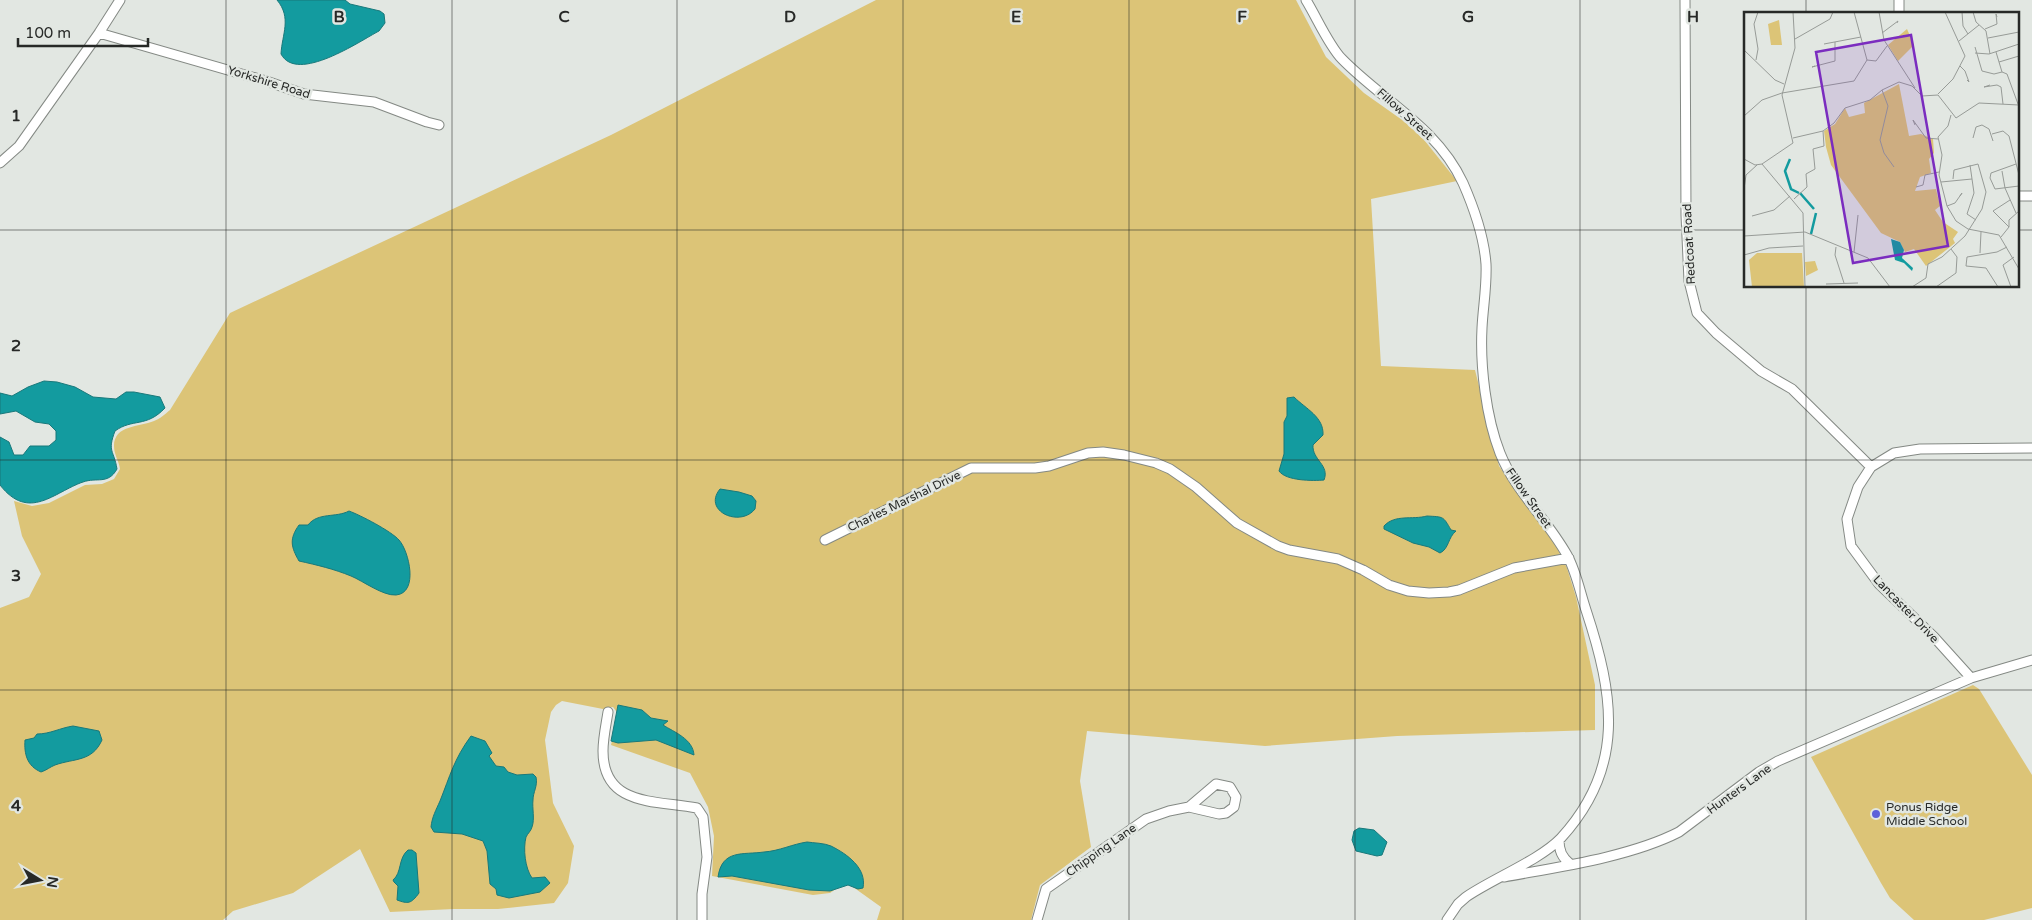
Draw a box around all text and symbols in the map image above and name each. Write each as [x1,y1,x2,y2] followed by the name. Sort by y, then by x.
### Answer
[333,7,345,27] text: B
[558,7,570,27] text: C
[784,7,796,27] text: D
[1011,7,1021,27] text: E
[1237,7,1247,27] text: F
[1462,7,1474,27] text: G
[1687,7,1699,27] text: H
[1744,12,2020,288] inset map
[18,15,148,47] scale bar
[25,24,71,42] text: 100 m
[226,63,312,101] street label: Yorkshire Road
[1374,85,1436,143] street label: Fillow Street
[11,106,21,126] text: 1
[1680,203,1698,285] street label: Redcoat Road
[11,336,21,356] text: 2
[1503,465,1555,531] street label: Fillow Street
[845,467,963,534] street label: Charles Marshal Drive
[11,566,21,586] text: 3
[1870,572,1942,646] street label: Lancaster Drive
[1704,761,1774,817] street label: Hunters Lane
[11,796,21,816] text: 4
[1886,800,1967,828] place label: Ponus Ridge Middle School
[1870,808,1882,820] marker: Ponus Ridge Middle School
[1063,820,1139,879] street label: Chipping Lane
[15,855,65,905] north arrow
[43,875,62,889] text: N

